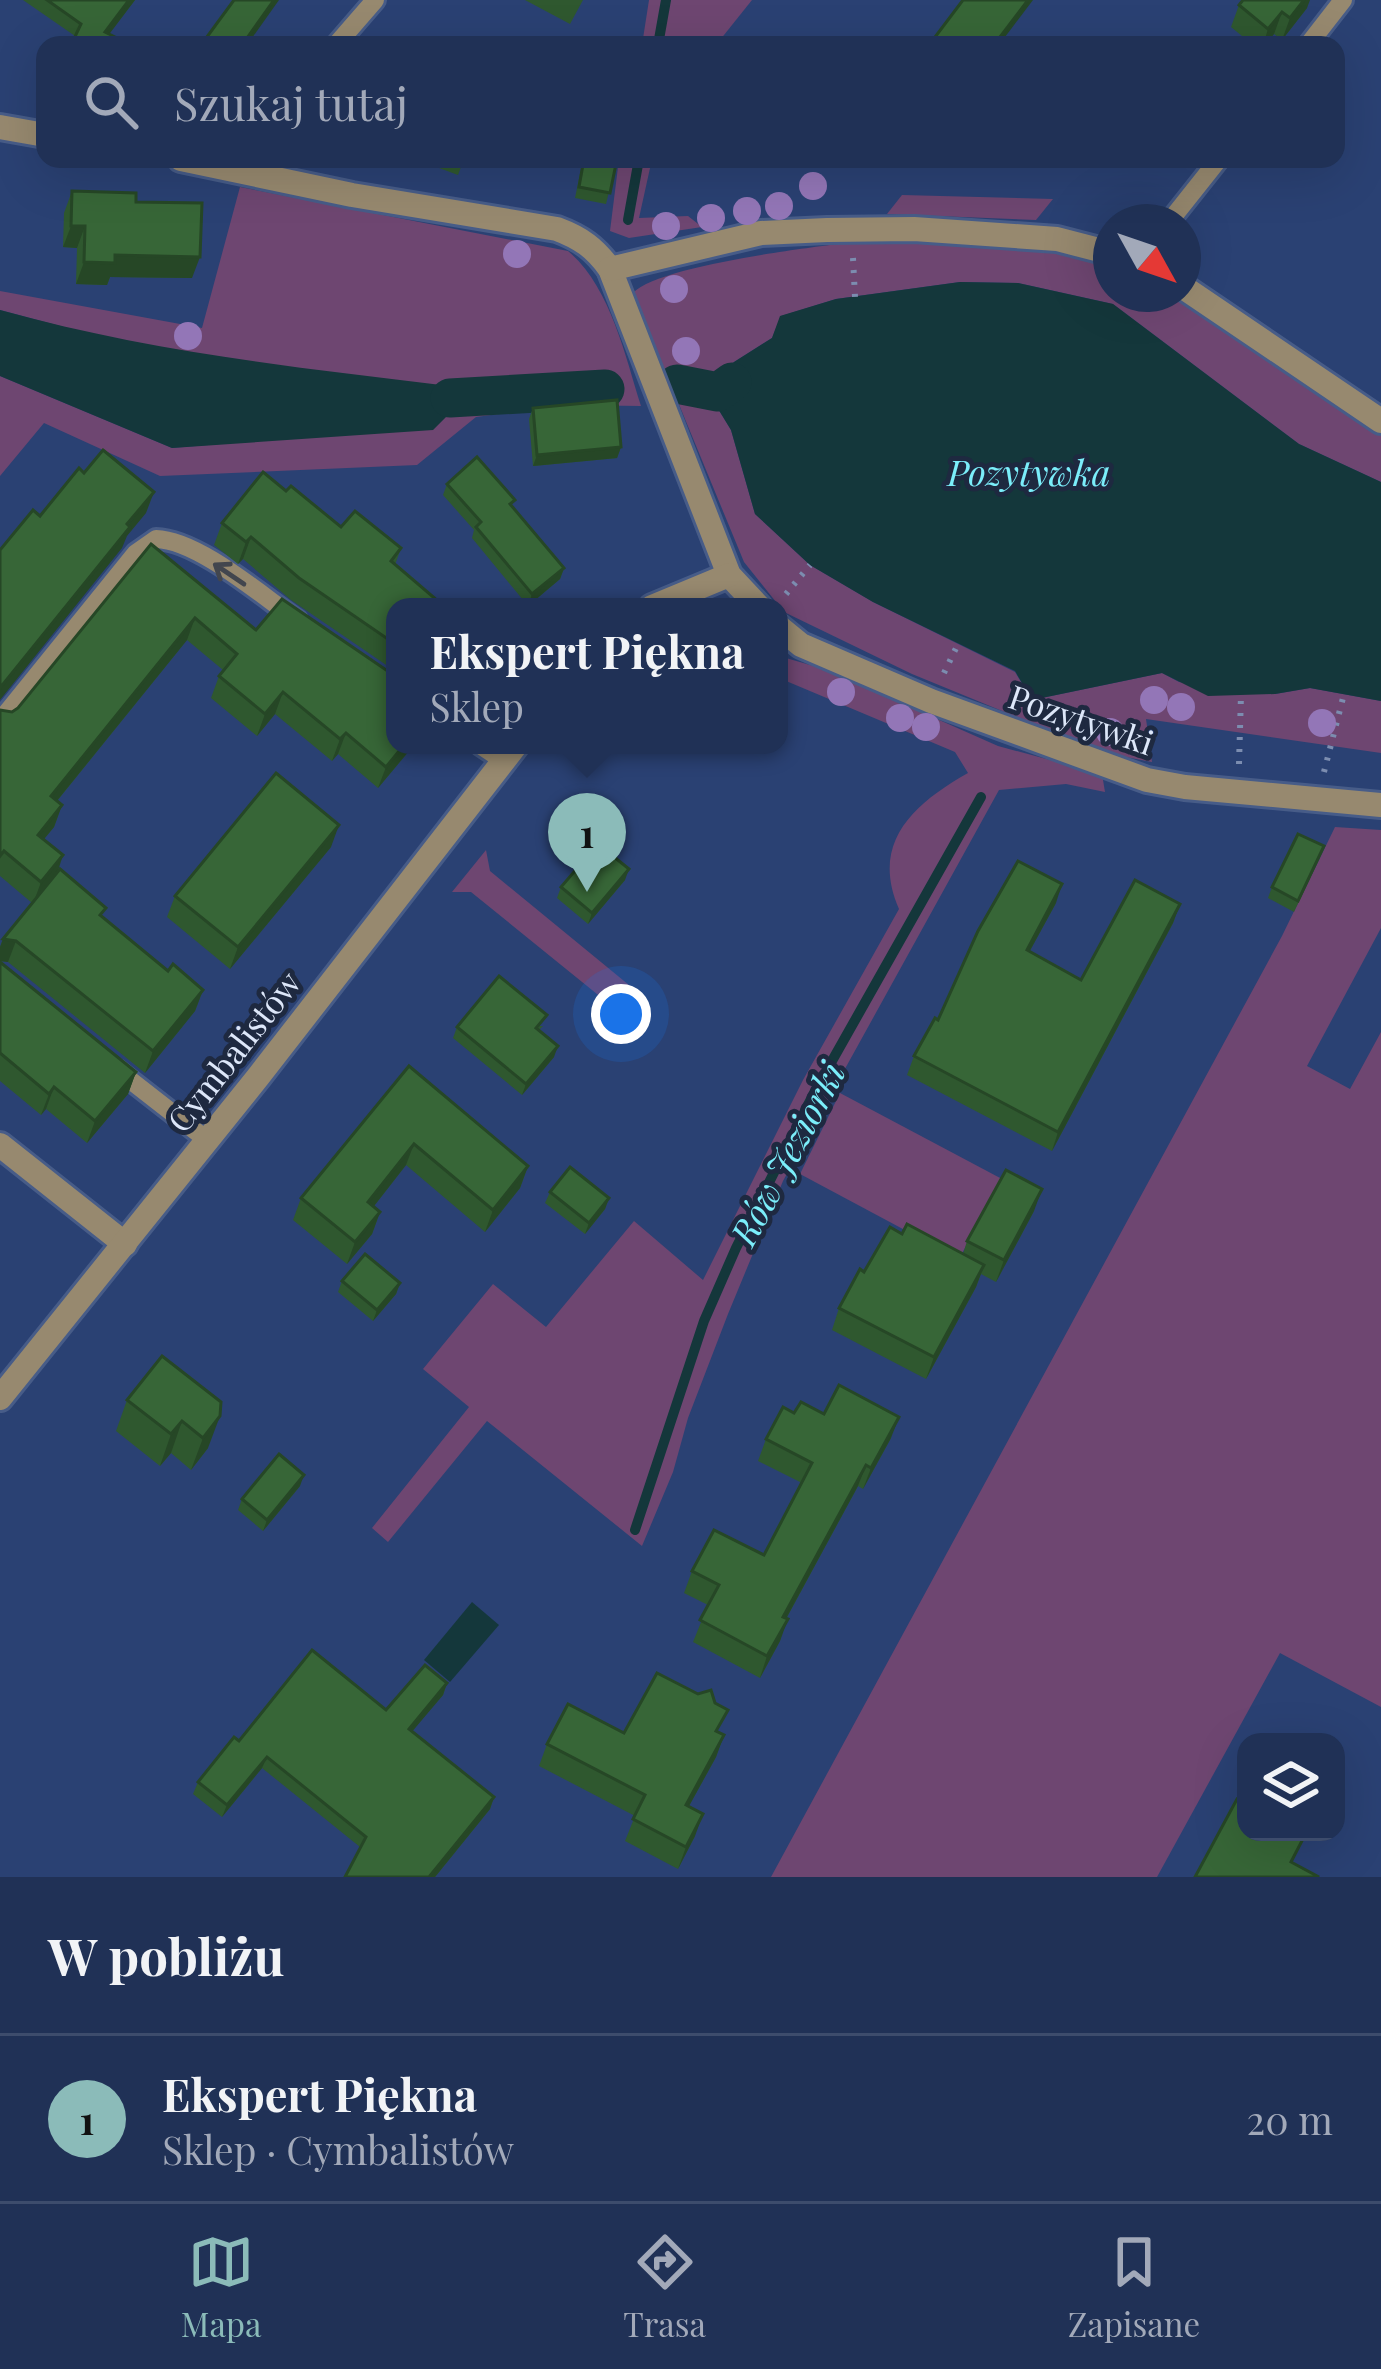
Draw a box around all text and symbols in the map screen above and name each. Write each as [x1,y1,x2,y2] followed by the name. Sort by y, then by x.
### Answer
[36,36,1345,168] search box
[78,69,144,135] icon: search
[174,72,408,132] text: Szukaj tutaj
[1093,204,1201,312] north arrow
[945,447,1111,495] water label: Pozytywka
[213,562,246,587] one-way arrow
[386,598,788,754] popup
[429,620,745,680] text: Ekspert Piękna
[1004,673,1160,763] street label: Pozytywki
[429,680,524,732] text: Sklep
[548,793,626,892] pin: 1
[156,961,309,1140] street label: Cymbalistów
[591,984,651,1044] your location
[717,1052,855,1255] water label: Rów Jeziorki
[1237,1733,1345,1841] map controls
[1237,1733,1345,1841] button: layers
[48,1921,284,1989] text: W pobliżu
[162,2063,477,2123] text: Ekspert Piękna
[80,2093,94,2145] text: 1
[1247,2093,1333,2145] text: 20 m
[162,2123,514,2175] text: Sklep · Cymbalistów
[181,2229,261,2345] tab: Mapa
[623,2229,706,2345] tab: Trasa
[1068,2229,1200,2345] tab: Zapisane

